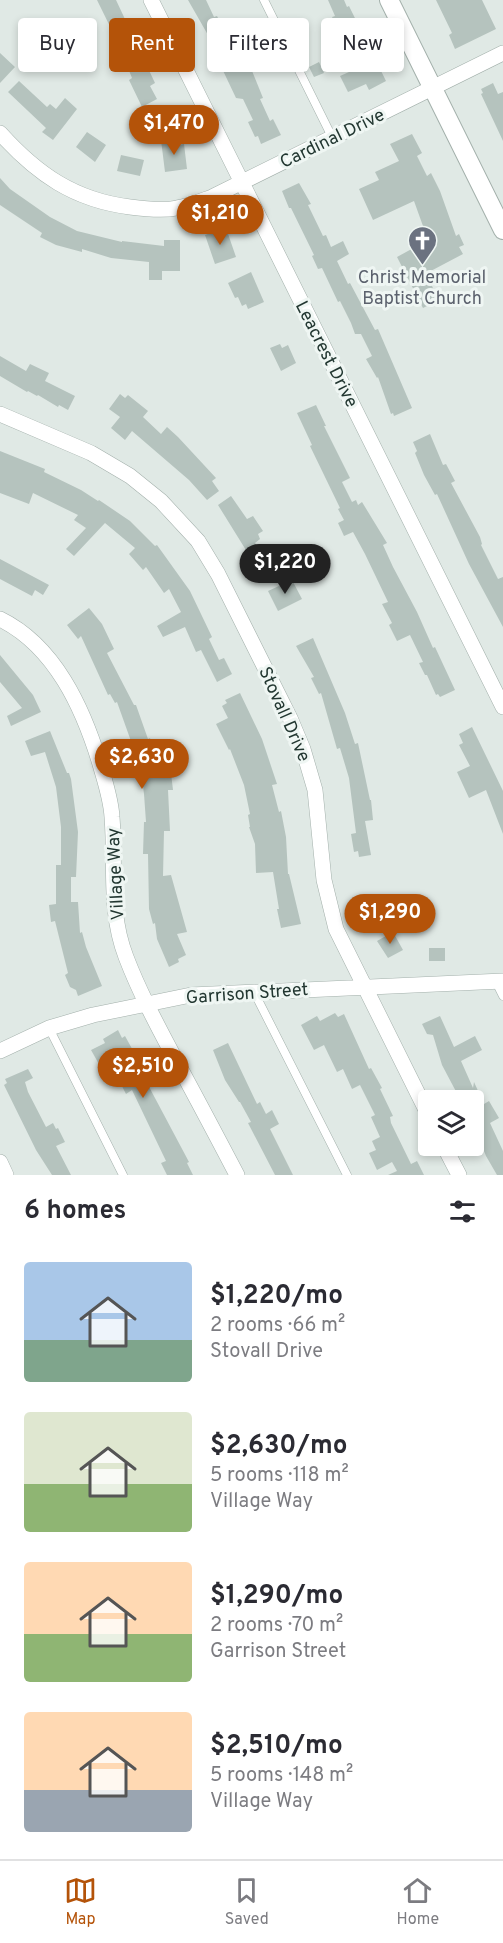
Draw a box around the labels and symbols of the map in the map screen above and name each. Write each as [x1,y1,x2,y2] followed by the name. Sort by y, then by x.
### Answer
[276,104,389,175] street label: Cardinal Drive
[125,105,223,156] pin: $1,470
[171,195,269,246] pin: $1,210
[406,224,438,266] church icon: Christ Memorial Baptist Church
[358,267,486,311] place label: Christ Memorial Baptist Church
[289,298,362,412] street label: Leacrest Drive
[236,544,334,595] pin: $1,220
[252,663,315,766] street label: Stovall Drive
[93,739,191,790] pin: $2,630
[103,827,130,921] street label: Village Way
[341,894,439,945] pin: $1,290
[185,979,309,1010] street label: Garrison Street
[94,1048,192,1099] pin: $2,510

